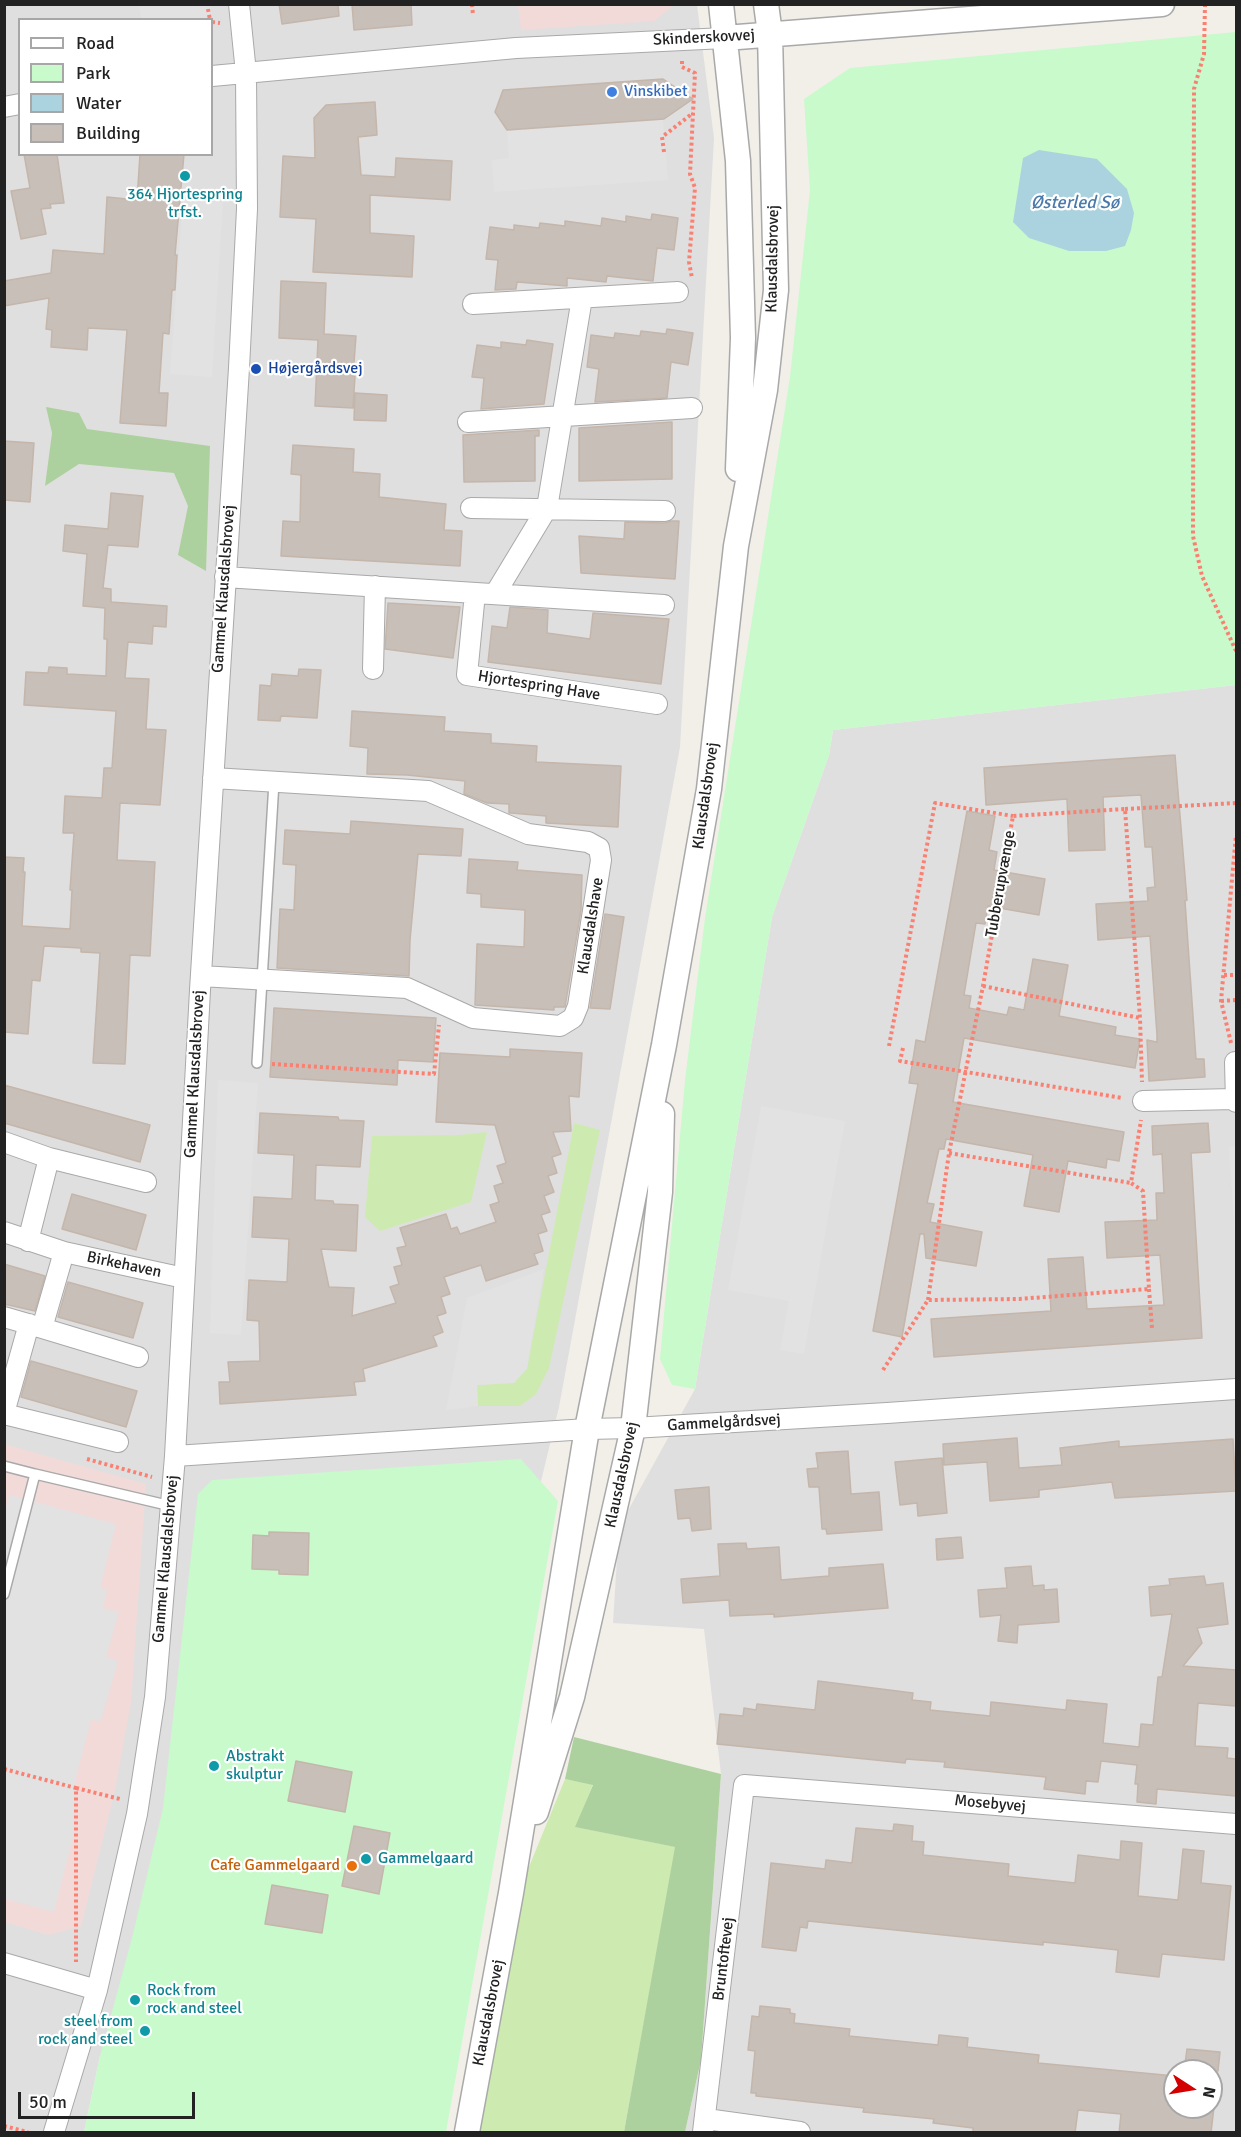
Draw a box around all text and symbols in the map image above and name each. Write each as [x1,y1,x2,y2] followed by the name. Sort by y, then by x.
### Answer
[18,18,213,156] legend
[653,26,755,50] street label: Skinderskovvej
[76,32,115,54] text: Road
[76,62,111,84] text: Park
[624,82,688,102] place label: Vinskibet
[605,85,619,99] marker: Vinskibet
[76,92,121,114] text: Water
[76,122,140,144] text: Building
[178,169,192,183] marker: 364 Hjortespring trfst.
[127,185,243,223] place label: 364 Hjortespring trfst.
[1031,192,1119,214] water label: Østerled Sø
[762,205,784,313] street label: Klausdalsbrovej
[268,359,363,379] place label: Højergårdsvej
[249,362,263,376] marker: Højergårdsvej
[209,504,239,674] street label: Gammel Klausdalsbrovej
[476,667,602,705] street label: Hjortespring Have
[689,741,723,851] street label: Klausdalsbrovej
[982,829,1020,939] street label: Tubberupvænge
[574,876,608,976] street label: Klausdalshave
[181,989,209,1159] street label: Gammel Klausdalsbrovej
[85,1248,163,1282] street label: Birkehaven
[667,1410,781,1436] street label: Gammelgårdsvej
[601,1420,643,1530] street label: Klausdalsbrovej
[149,1474,183,1644] street label: Gammel Klausdalsbrovej
[226,1747,284,1785] place label: Abstrakt skulptur
[207,1759,221,1773] marker: Abstrakt skulptur
[953,1791,1027,1817] street label: Mosebyvej
[378,1849,473,1869] place label: Gammelgaard
[359,1852,373,1866] marker: Gammelgaard
[210,1856,340,1876] place label: Cafe Gammelgaard
[345,1859,359,1873] marker: Cafe Gammelgaard
[709,1916,739,2002] street label: Bruntoftevej
[469,1958,509,2068] street label: Klausdalsbrovej
[147,1981,242,2019] place label: Rock from rock and steel
[128,1993,142,2007] marker: Rock from rock and steel
[38,2012,133,2050] place label: steel from rock and steel
[138,2024,152,2038] marker: steel from rock and steel
[1163,2059,1223,2119] north arrow
[21,2080,198,2118] scale bar
[1198,2085,1220,2100] text: N
[29,2091,67,2113] text: 50 m

